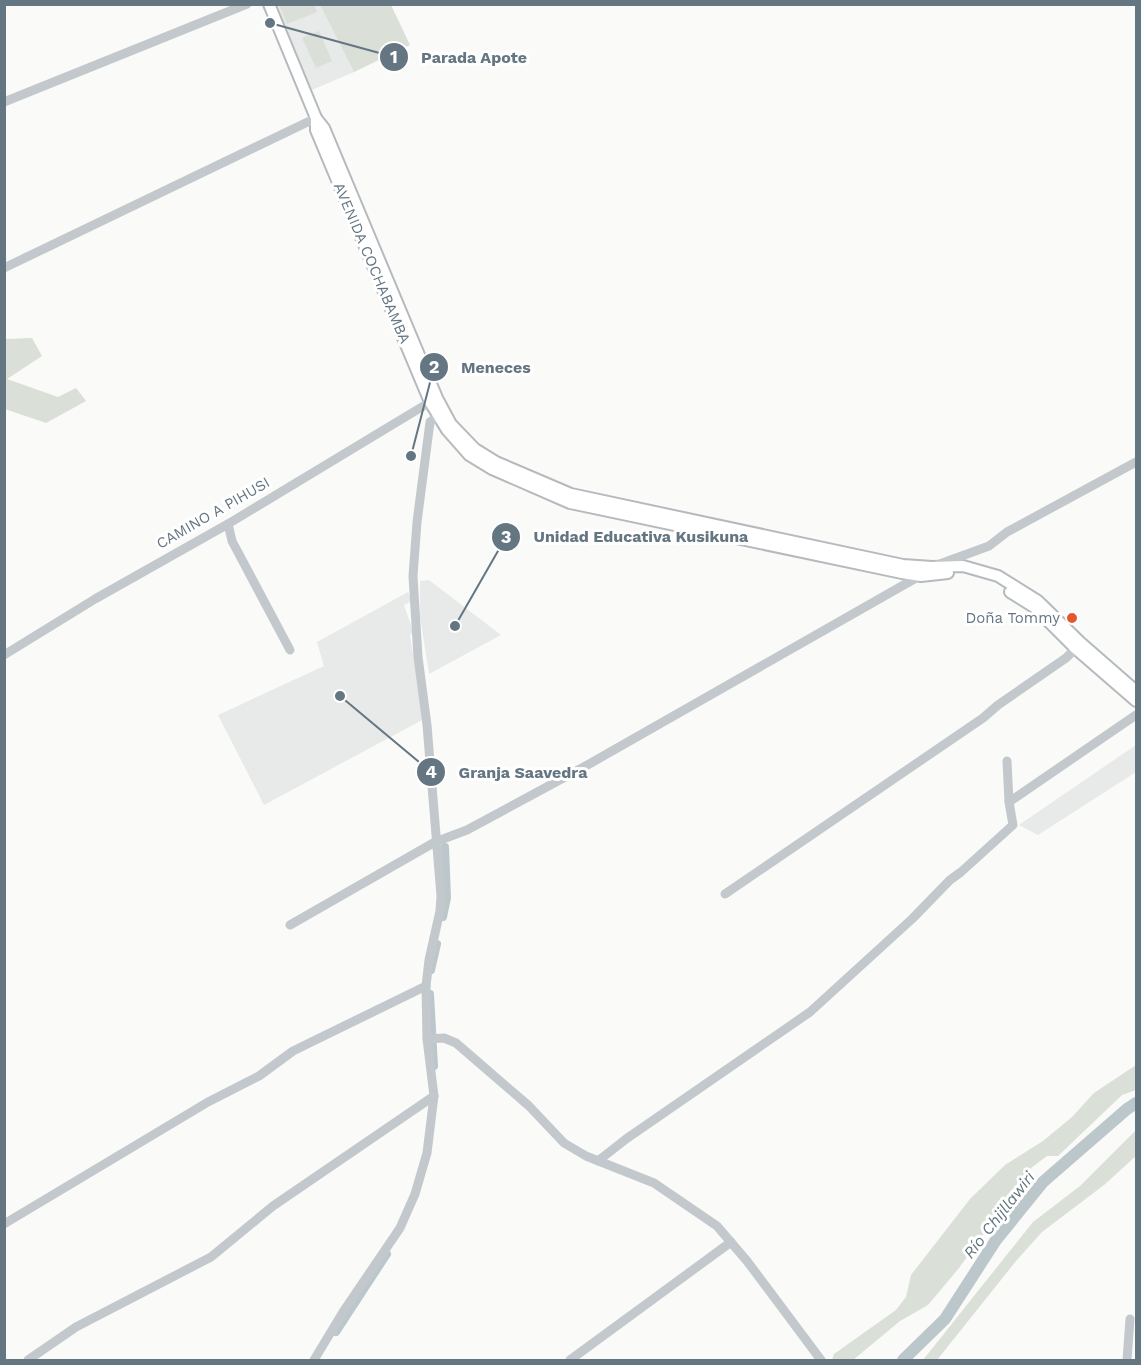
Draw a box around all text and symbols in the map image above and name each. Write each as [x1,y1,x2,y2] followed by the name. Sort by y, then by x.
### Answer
[379,40,540,74] callout: Parada Apote
[390,46,398,67] text: 1
[421,48,527,67] text: Parada Apote
[330,180,414,346] street label: AVENIDA COCHABAMBA
[419,350,543,384] callout: Meneces
[429,356,439,377] text: 2
[461,358,531,377] text: Meneces
[153,473,273,553] street label: CAMINO A PIHUSI
[491,520,760,554] callout: Unidad Educativa Kusikuna
[501,526,511,547] text: 3
[534,527,749,546] text: Unidad Educativa Kusikuna
[966,609,1060,627] place label: Doña Tommy
[1065,611,1079,625] marker: Doña Tommy
[416,755,599,789] callout: Granja Saavedra
[425,761,437,782] text: 4
[459,763,588,782] text: Granja Saavedra
[959,1167,1039,1262] water label: Río Chijllawiri

